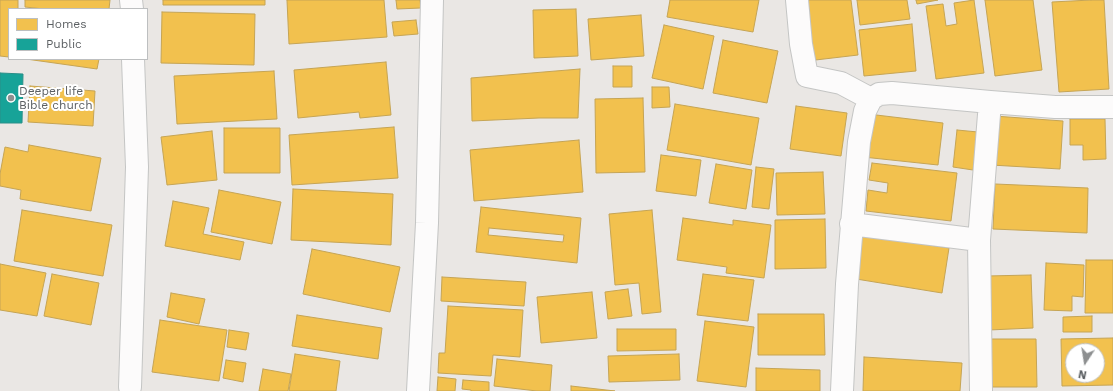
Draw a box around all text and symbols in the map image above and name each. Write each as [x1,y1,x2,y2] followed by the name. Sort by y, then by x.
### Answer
[8,8,148,60] legend
[46,17,87,31] text: Homes
[46,37,82,51] text: Public
[19,84,93,112] place label: Deeper life Bible church
[6,93,16,103] marker: Deeper life Bible church
[1065,343,1105,383] north arrow
[1077,367,1088,381] text: N

